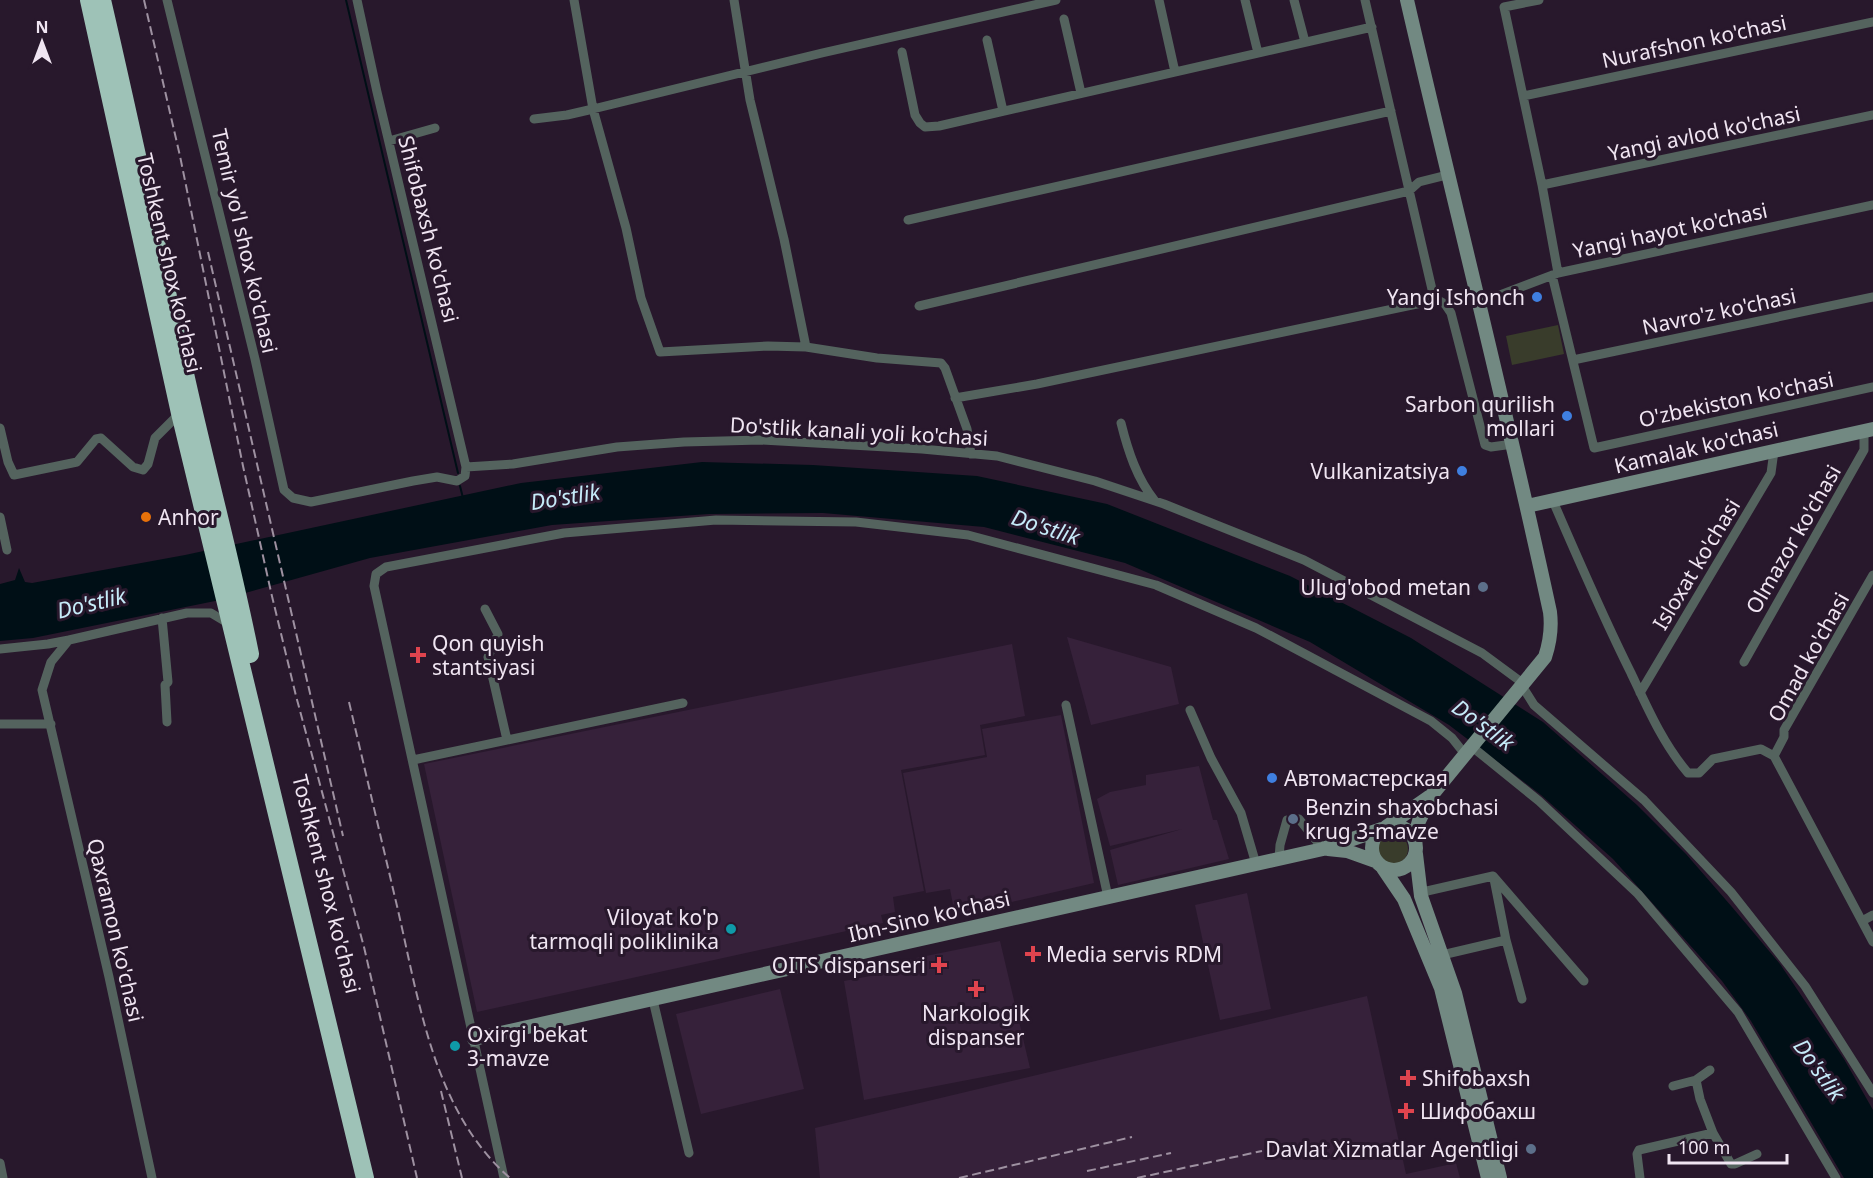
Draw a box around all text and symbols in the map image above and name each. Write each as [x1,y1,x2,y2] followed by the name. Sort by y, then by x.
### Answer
[1599,8,1789,74] street label: Nurafshon ko'chasi
[12,12,72,72] north arrow
[35,16,49,38] text: N
[1605,99,1803,167] street label: Yangi avlod ko'chasi
[206,126,284,356] street label: Temir yo'l shox ko'chasi
[392,133,466,325] street label: Shifobaxsh ko'chasi
[131,151,209,375] street label: Toshkent shox ko'chasi
[1570,196,1770,264] street label: Yangi hayot ko'chasi
[1639,281,1799,341] street label: Navro'z ko'chasi
[1387,283,1525,311] place label: Yangi Ishonch
[1530,290,1544,304] marker: Yangi Ishonch
[1636,365,1836,433] street label: O'zbekiston ko'chasi
[1405,390,1555,442] place label: Sarbon qurilish mollari
[1560,409,1574,423] marker: Sarbon qurilish mollari
[729,410,989,452] street label: Do'stlik kanali yoli ko'chasi
[1611,415,1781,479] street label: Kamalak ko'chasi
[1311,457,1450,485] place label: Vulkanizatsiya
[1739,459,1847,619] street label: Olmazor ko'chasi
[1455,464,1469,478] marker: Vulkanizatsiya
[528,476,603,516] water label: Do'stlik
[1646,493,1746,635] street label: Isloxat ko'chasi
[1008,501,1085,551] water label: Do'stlik
[158,503,219,531] place label: Anhor
[139,510,153,524] marker: Anhor
[1300,573,1471,601] place label: Ulug'obod metan
[53,579,130,624] water label: Do'stlik
[1476,580,1490,594] marker: Ulug'obod metan
[1761,587,1855,727] street label: Omad ko'chasi
[432,629,545,681] place label: Qon quyish stantsiyasi
[409,646,427,664] marker: Qon quyish stantsiyasi
[1447,691,1522,757] water label: Do'stlik
[1284,764,1448,792] place label: Автомастерская
[1265,771,1279,785] marker: Автомастерская
[286,772,368,996] street label: Toshkent shox ko'chasi
[1305,793,1499,845] place label: Benzin shaxobchasi krug 3-mavze
[1286,812,1300,826] marker: Benzin shaxobchasi krug 3-mavze
[81,835,151,1025] street label: Qaxramon ko'chasi
[845,884,1013,948] street label: Ibn-Sino ko'chasi
[530,903,719,955] place label: Viloyat ko'p tarmoqli poliklinika
[724,922,738,936] marker: Viloyat ko'p tarmoqli poliklinika
[1046,940,1222,968] place label: Media servis RDM
[1024,945,1042,963] marker: Media servis RDM
[772,951,926,979] place label: OITS dispanseri
[930,956,948,974] marker: OITS dispanseri
[967,980,985,998] marker: Narkologik dispanser
[922,999,1031,1051] place label: Narkologik dispanser
[467,1020,588,1072] place label: Oxirgi bekat 3-mavze
[1787,1032,1853,1107] water label: Do'stlik
[448,1039,462,1053] marker: Oxirgi bekat 3-mavze
[1422,1064,1531,1092] place label: Shifobaxsh
[1399,1069,1417,1087] marker: Shifobaxsh
[1420,1097,1536,1125] place label: Шифобахш
[1397,1102,1415,1120] marker: Шифобахш
[1669,1127,1788,1165] scale bar
[1265,1135,1519,1163] place label: Davlat Xizmatlar Agentligi
[1678,1135,1730,1159] text: 100 m
[1524,1142,1538,1156] marker: Davlat Xizmatlar Agentligi

